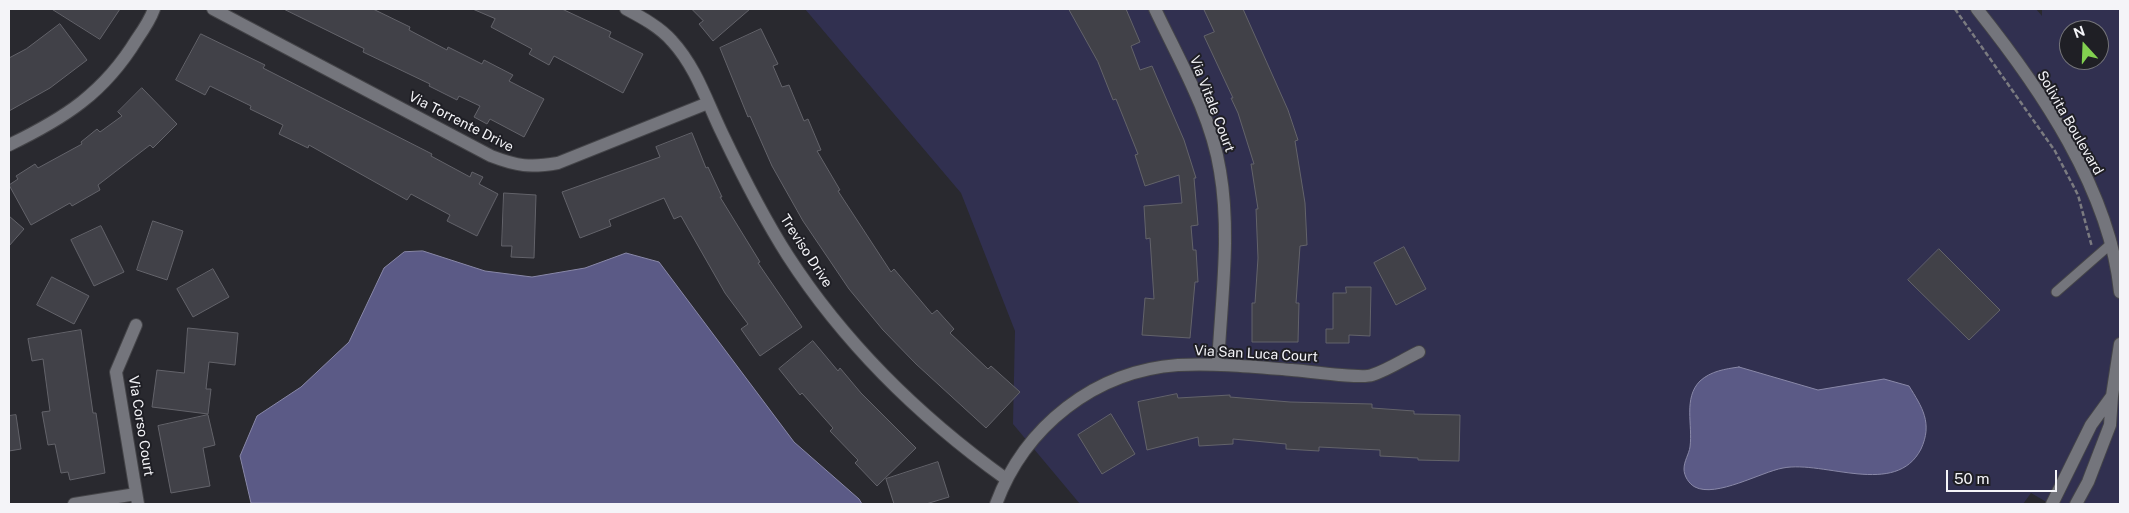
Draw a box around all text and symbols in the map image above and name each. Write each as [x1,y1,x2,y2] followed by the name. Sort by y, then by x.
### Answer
[2059,20,2109,70] north arrow
[2071,22,2087,41] text: N
[1186,54,1238,154] street label: Via Vitale Court
[2033,68,2107,178] street label: Solivita Boulevard
[406,88,516,156] street label: Via Torrente Drive
[776,211,836,291] street label: Treviso Drive
[1194,342,1318,366] street label: Via San Luca Court
[125,374,157,478] street label: Via Corso Court
[1949,460,2060,492] scale bar
[1954,470,1989,487] text: 50 m

